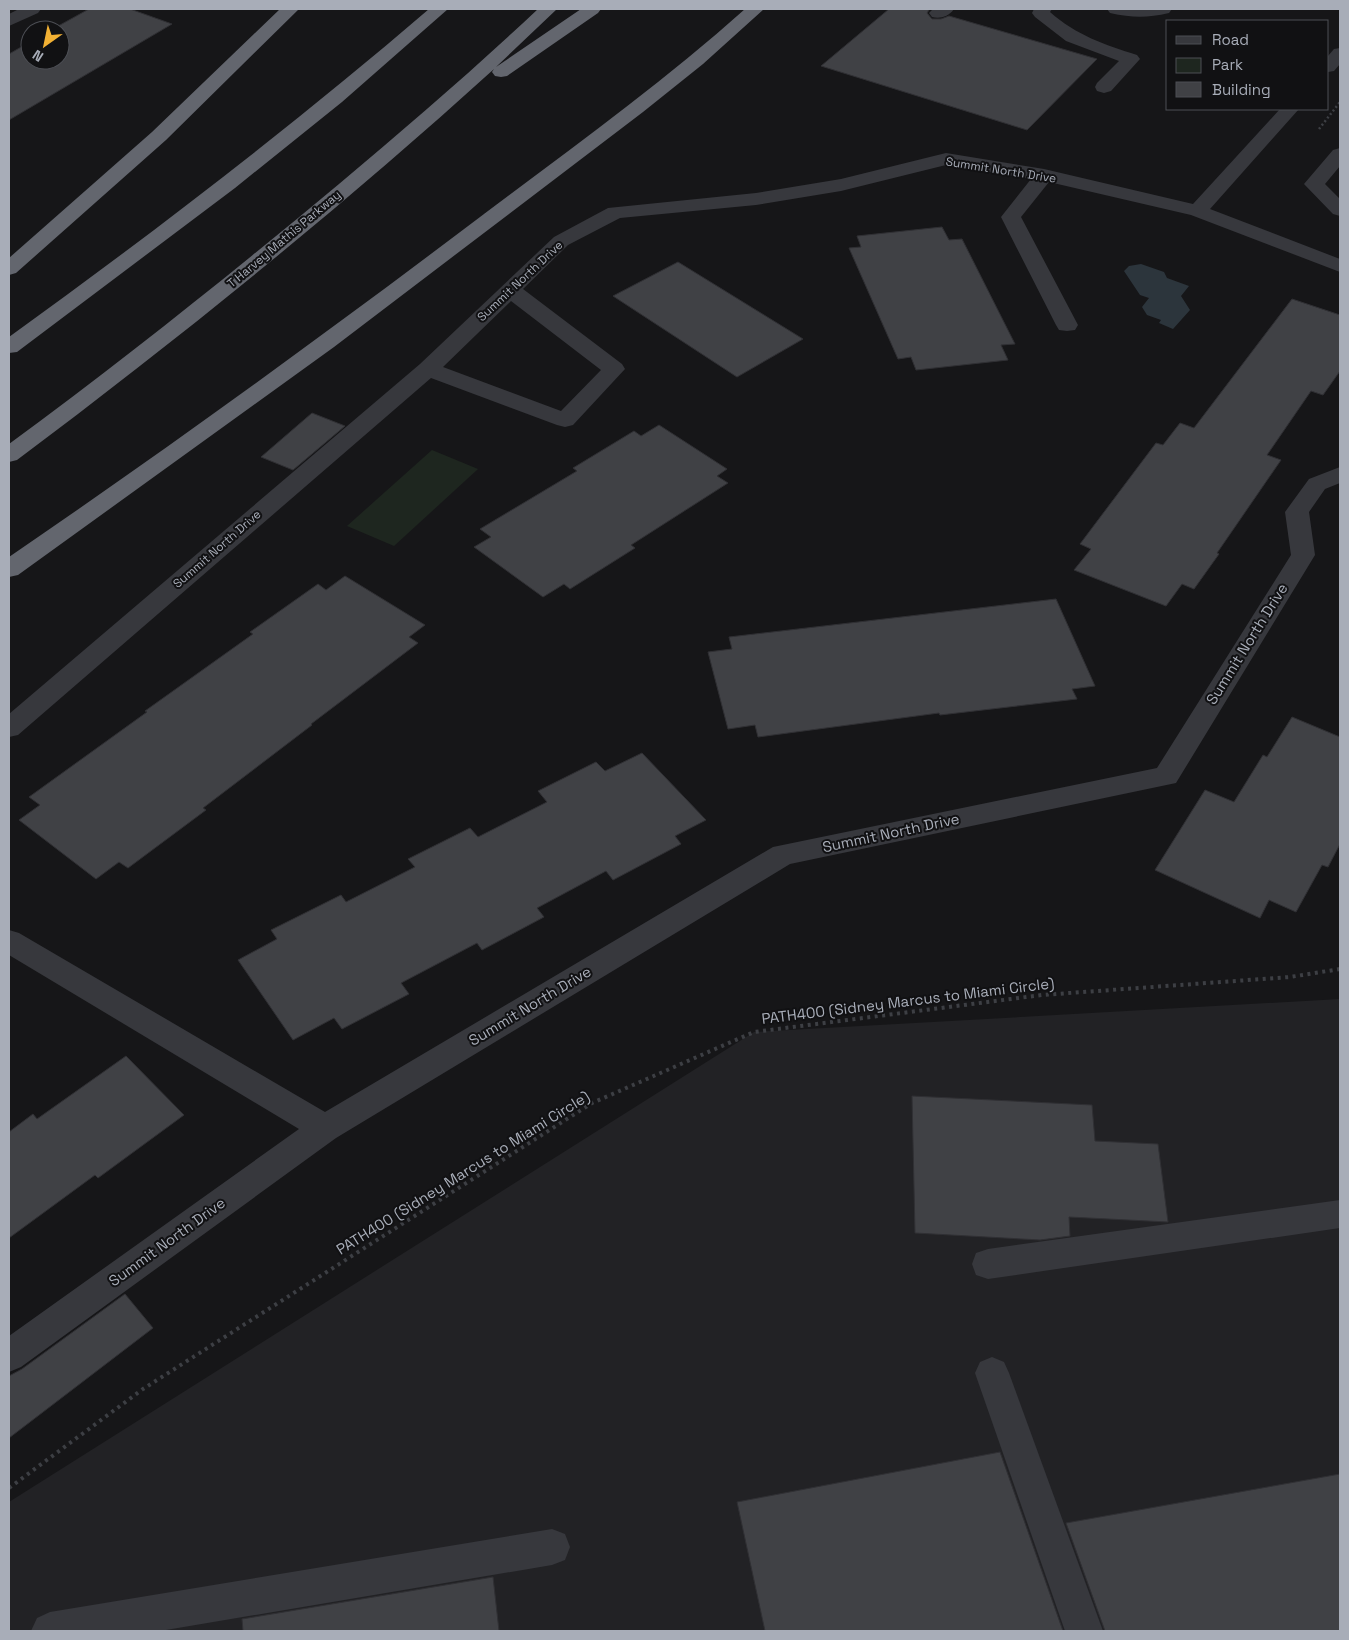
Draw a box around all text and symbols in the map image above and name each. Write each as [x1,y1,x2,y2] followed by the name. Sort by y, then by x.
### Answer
[20,20,70,70] north arrow
[1166,20,1329,110] legend
[1212,30,1249,49] text: Road
[29,46,47,66] text: N
[1212,55,1243,74] text: Park
[1212,80,1271,99] text: Building
[945,153,1057,187] street label: Summit North Drive
[224,187,344,291] street label: T Harvey Mathis Parkway
[474,237,566,325] street label: Summit North Drive
[170,506,264,592] street label: Summit North Drive
[1202,580,1292,708] street label: Summit North Drive
[821,809,961,856] street label: Summit North Drive
[465,961,594,1050] street label: Summit North Drive
[760,973,1056,1029] street label: PATH400 (Sidney Marcus to Miami Circle)
[333,1086,593,1260] street label: PATH400 (Sidney Marcus to Miami Circle)
[105,1193,229,1290] street label: Summit North Drive

